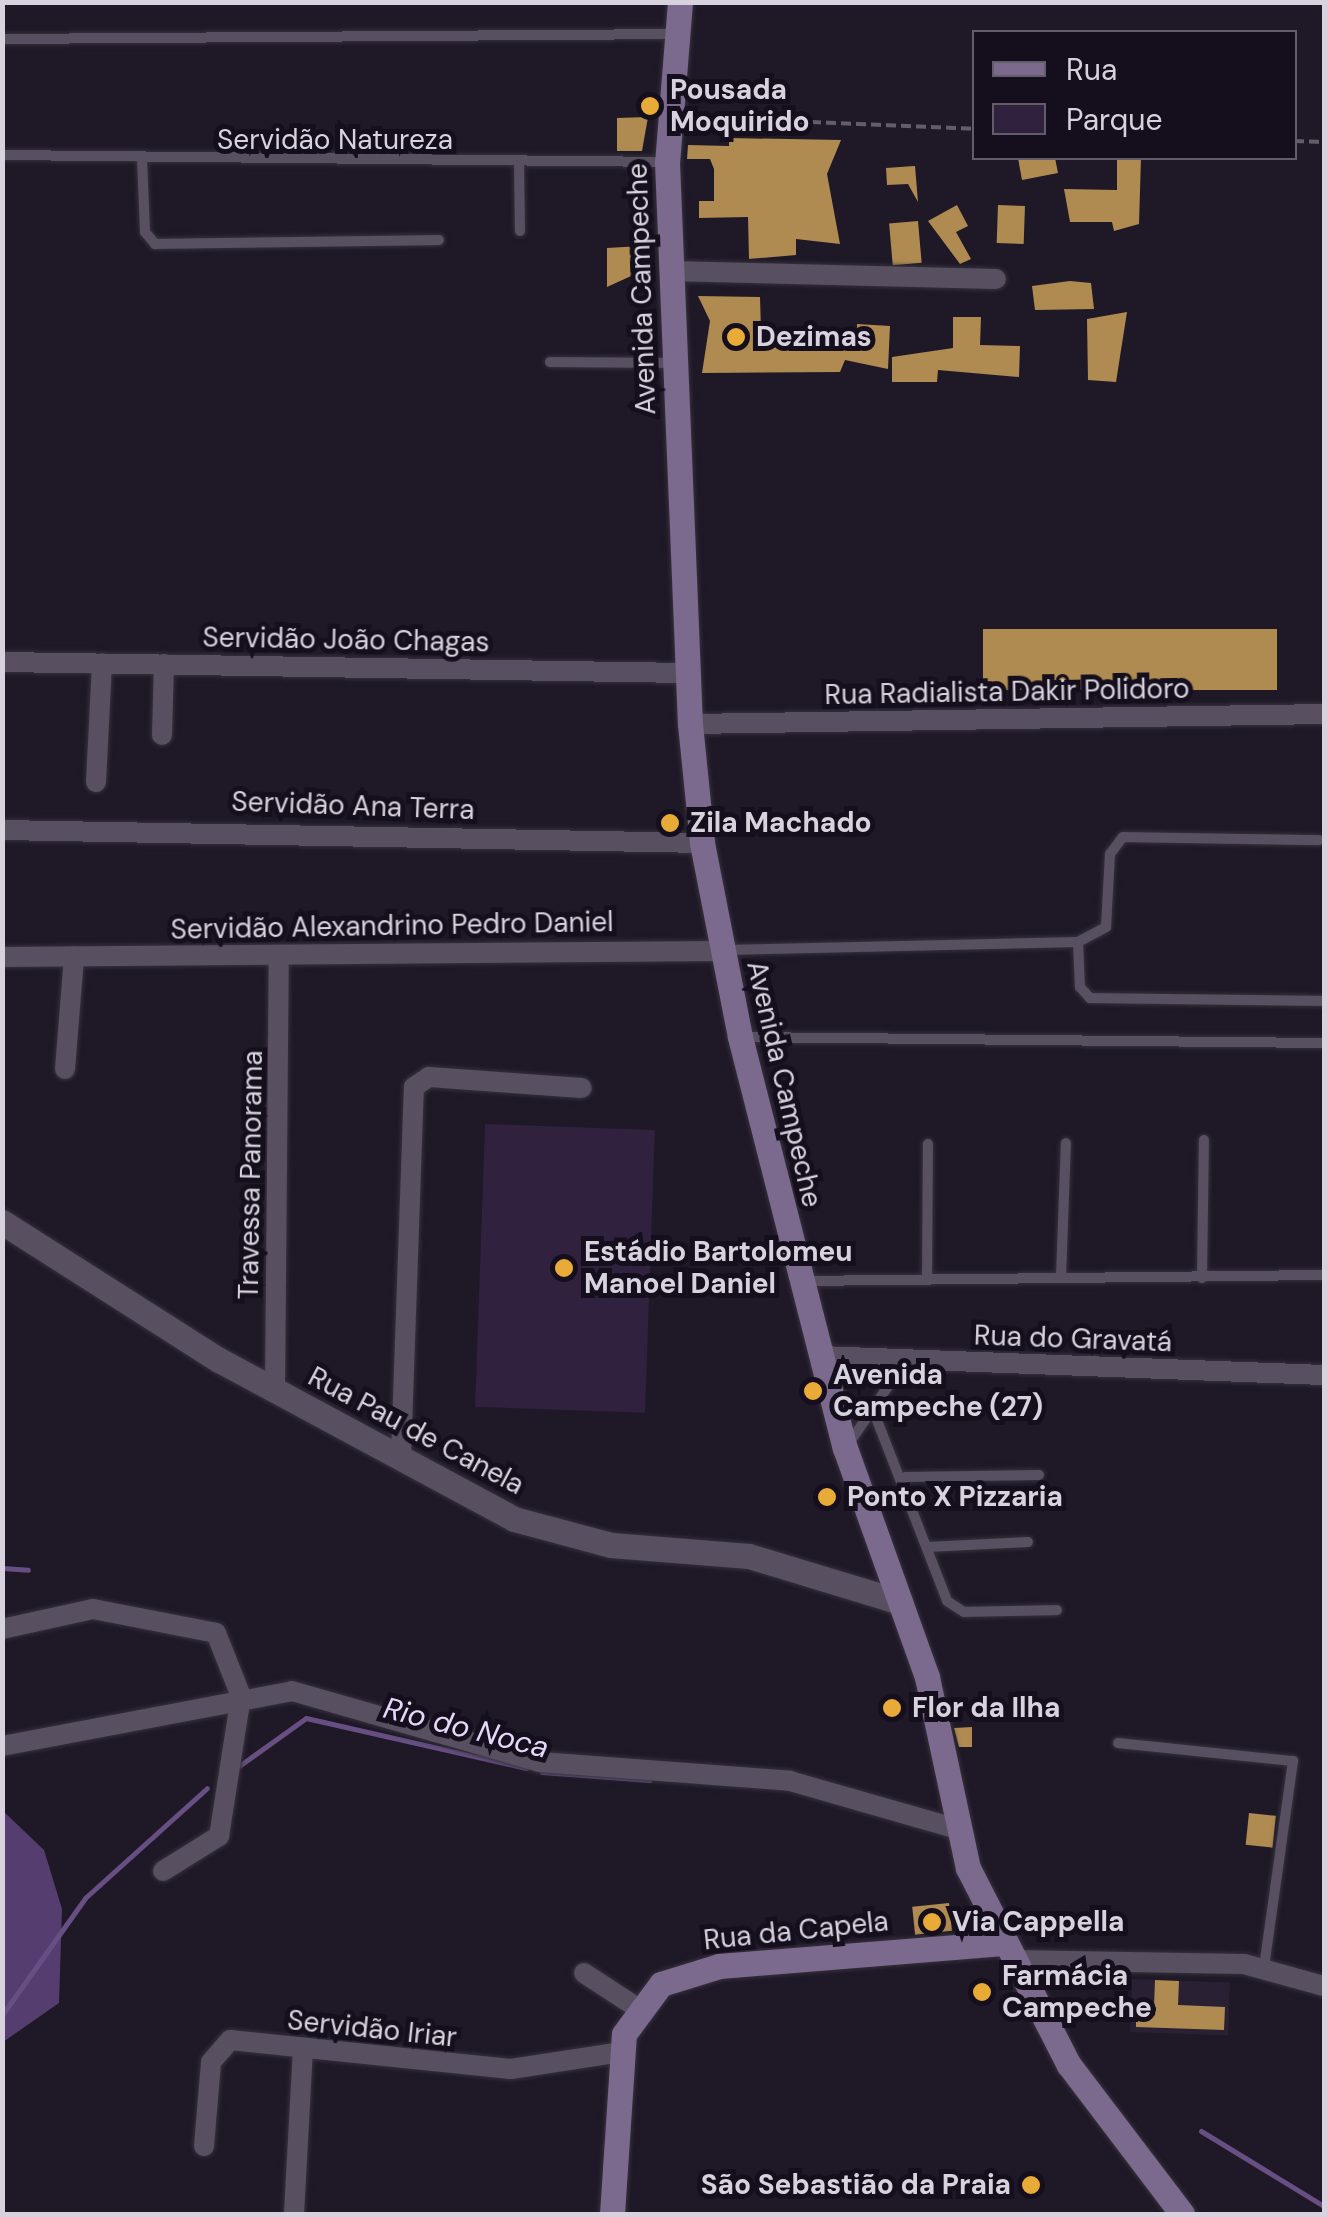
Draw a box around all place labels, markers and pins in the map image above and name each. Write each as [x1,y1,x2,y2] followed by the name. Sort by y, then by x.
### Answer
[670,73,810,139] place label: Pousada Moquirido
[639,95,661,117] marker: Pousada Moquirido
[756,320,872,354] place label: Dezimas
[725,326,747,348] marker: Dezimas
[690,806,872,840] place label: Zila Machado
[659,812,681,834] marker: Zila Machado
[584,1235,853,1301] place label: Estádio Bartolomeu Manoel Daniel
[553,1257,575,1279] marker: Estádio Bartolomeu Manoel Daniel
[833,1358,1043,1424] place label: Avenida Campeche (27)
[802,1380,824,1402] marker: Avenida Campeche (27)
[847,1480,1063,1514] place label: Ponto X Pizzaria
[816,1486,838,1508] marker: Ponto X Pizzaria
[912,1691,1060,1725] place label: Flor da Ilha
[881,1697,903,1719] marker: Flor da Ilha
[952,1905,1124,1939] place label: Via Cappella
[921,1911,943,1933] marker: Via Cappella
[1002,1959,1152,2025] place label: Farmácia Campeche
[971,1981,993,2003] marker: Farmácia Campeche
[701,2168,1011,2202] place label: São Sebastião da Praia
[1020,2174,1042,2196] marker: São Sebastião da Praia

